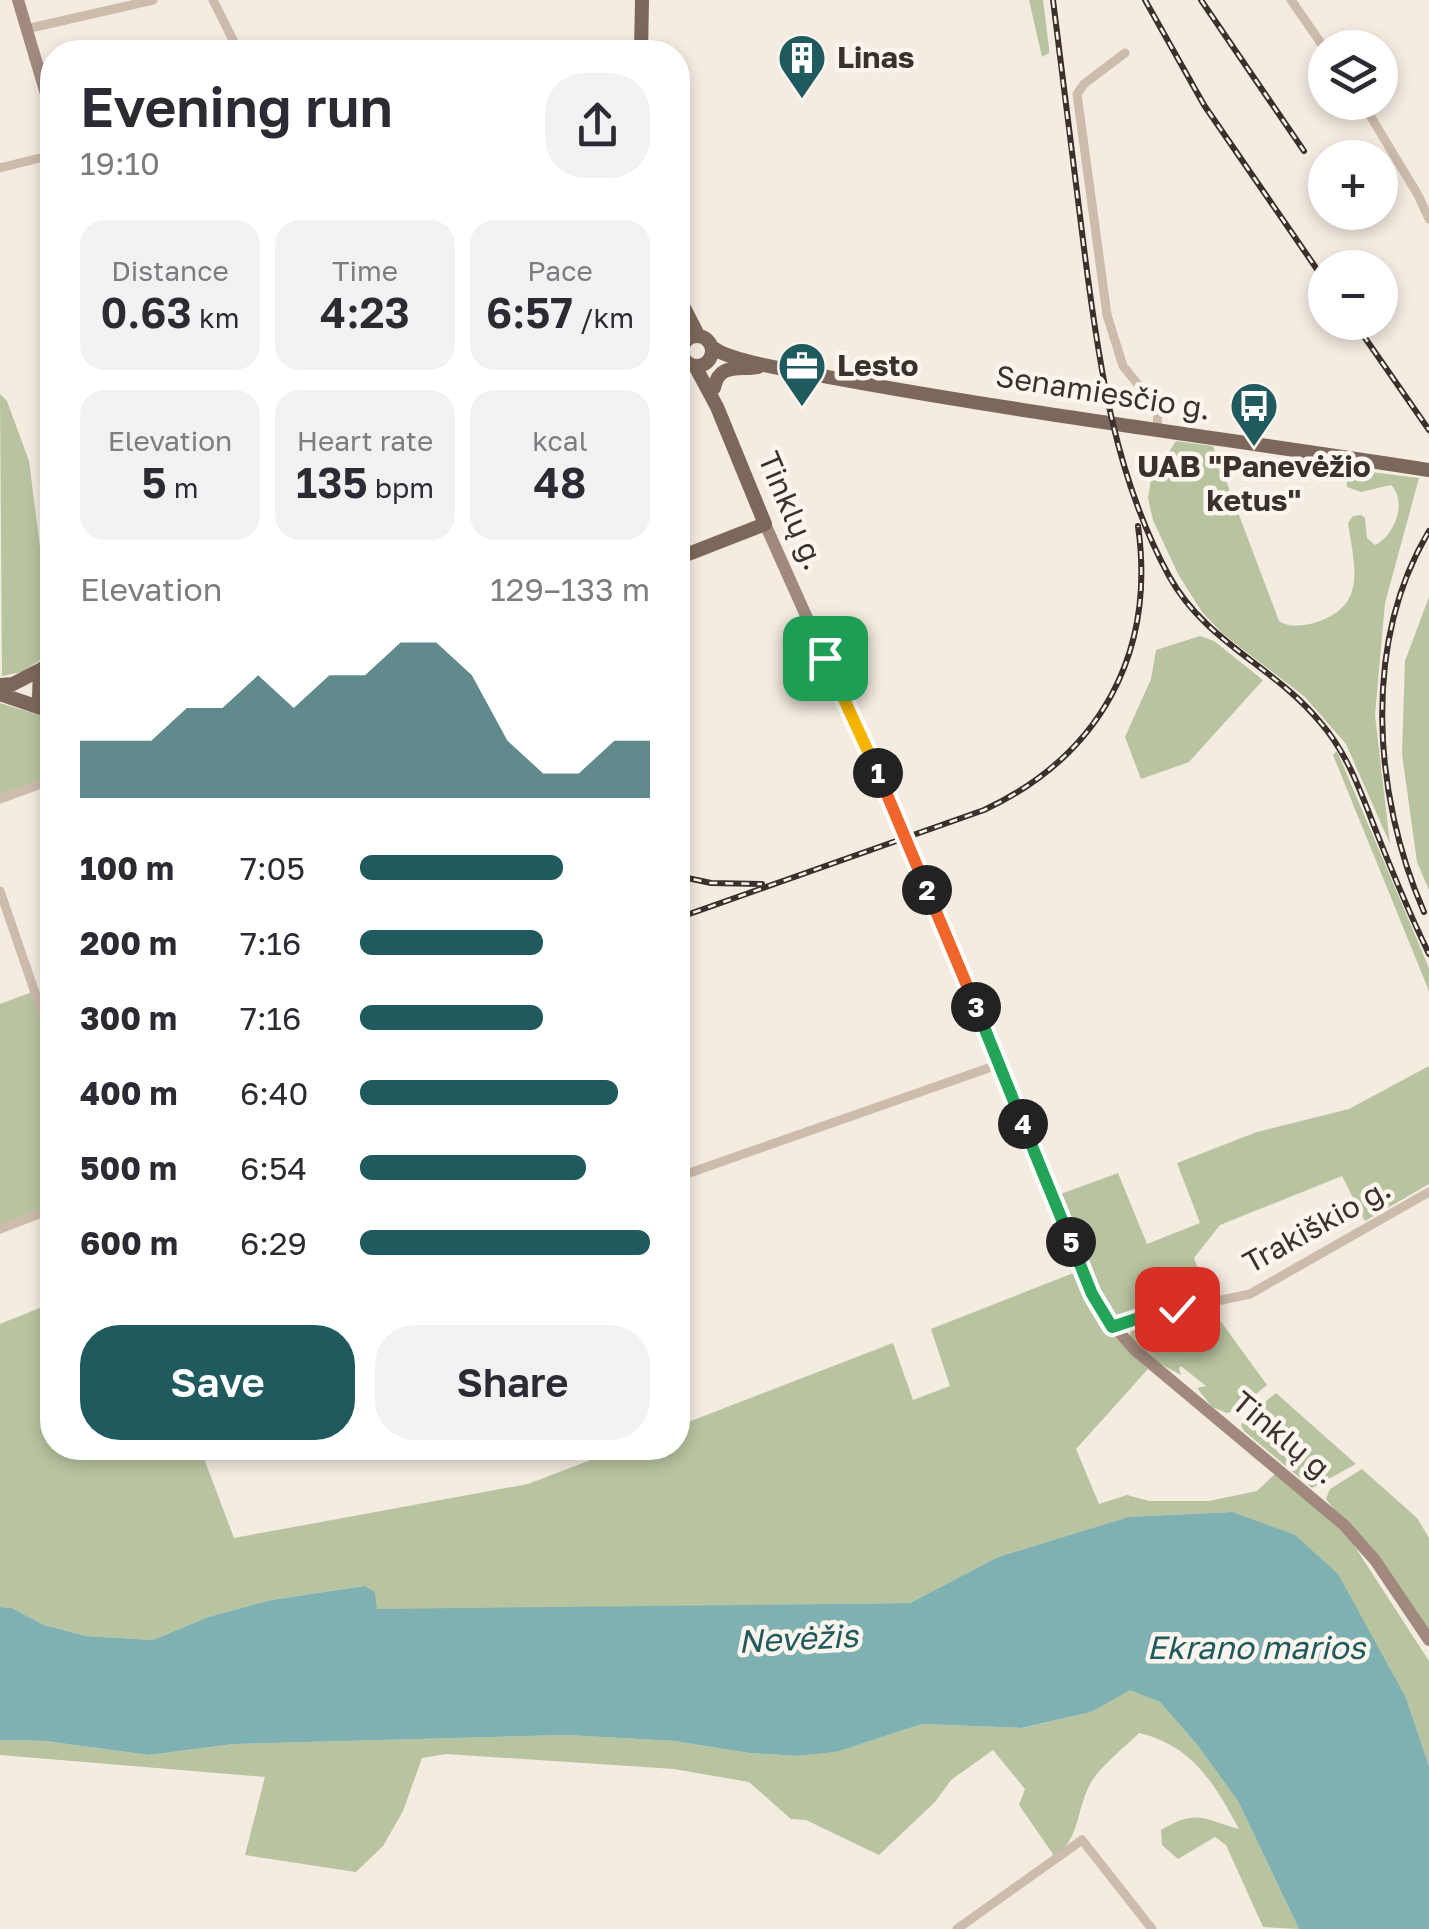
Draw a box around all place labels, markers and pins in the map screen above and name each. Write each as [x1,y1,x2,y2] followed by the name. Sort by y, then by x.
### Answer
[776,32,828,100] building icon: Linas
[837,39,915,75] place label: Linas
[776,340,828,408] office icon: Lesto
[837,347,918,383] place label: Lesto
[1228,380,1280,448] bus stop icon: UAB "Panevėžio ketus"
[1137,448,1371,518] place label: UAB "Panevėžio ketus"
[783,616,868,701] pin
[853,748,903,798] pin: 1
[902,865,952,915] pin: 2
[951,982,1001,1032] pin: 3
[998,1099,1048,1149] pin: 4
[1046,1217,1096,1267] pin: 5
[1135,1267,1220,1352] pin

